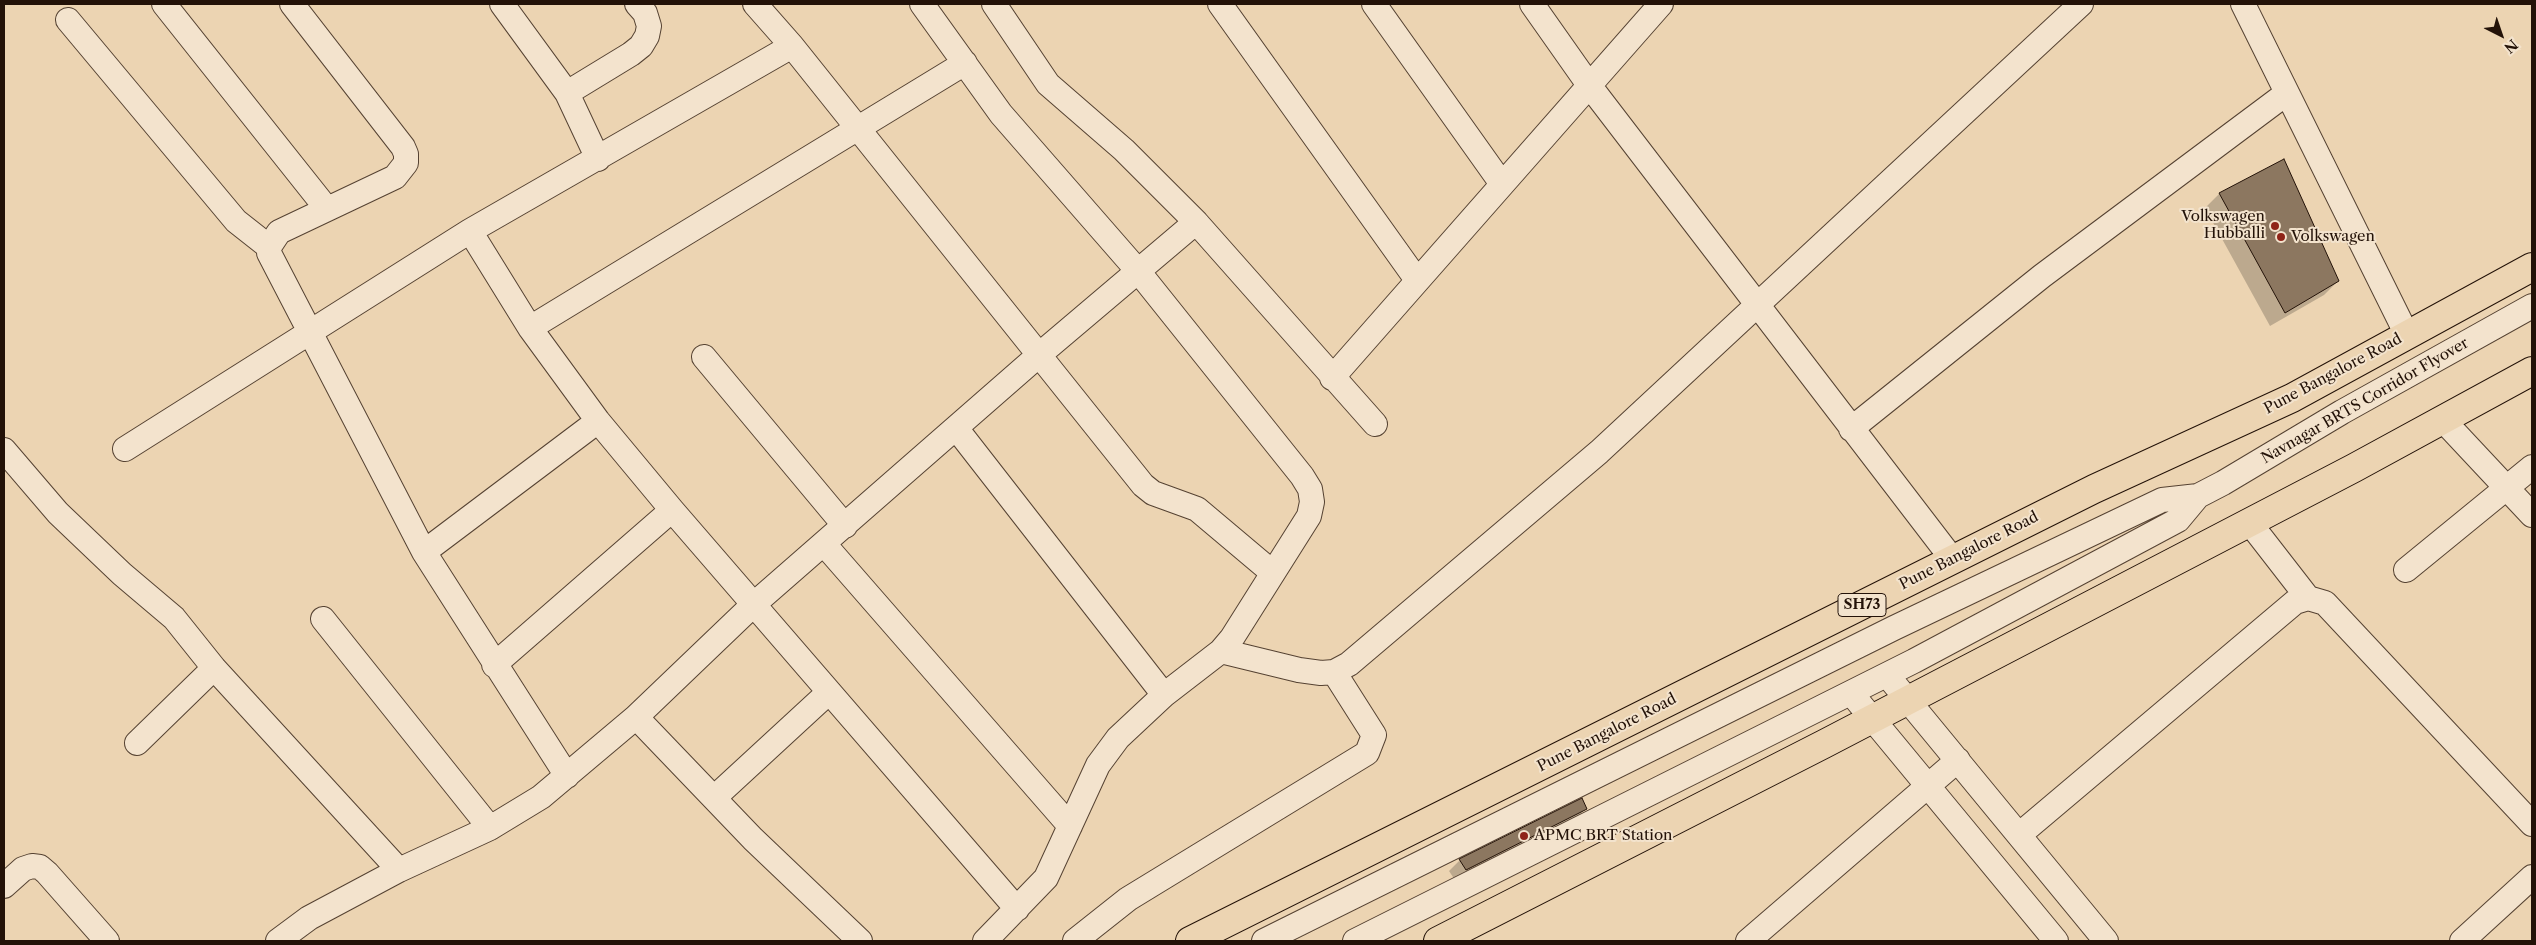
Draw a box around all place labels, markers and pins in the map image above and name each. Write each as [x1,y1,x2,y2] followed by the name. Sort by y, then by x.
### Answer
[2181,208,2265,243] place label: Volkswagen Hubballi
[2269,220,2281,232] marker: Volkswagen Hubballi
[2291,228,2375,246] place label: Volkswagen
[2275,231,2287,243] marker: Volkswagen
[1534,827,1672,845] place label: APMC BRT Station
[1518,830,1530,842] marker: APMC BRT Station

